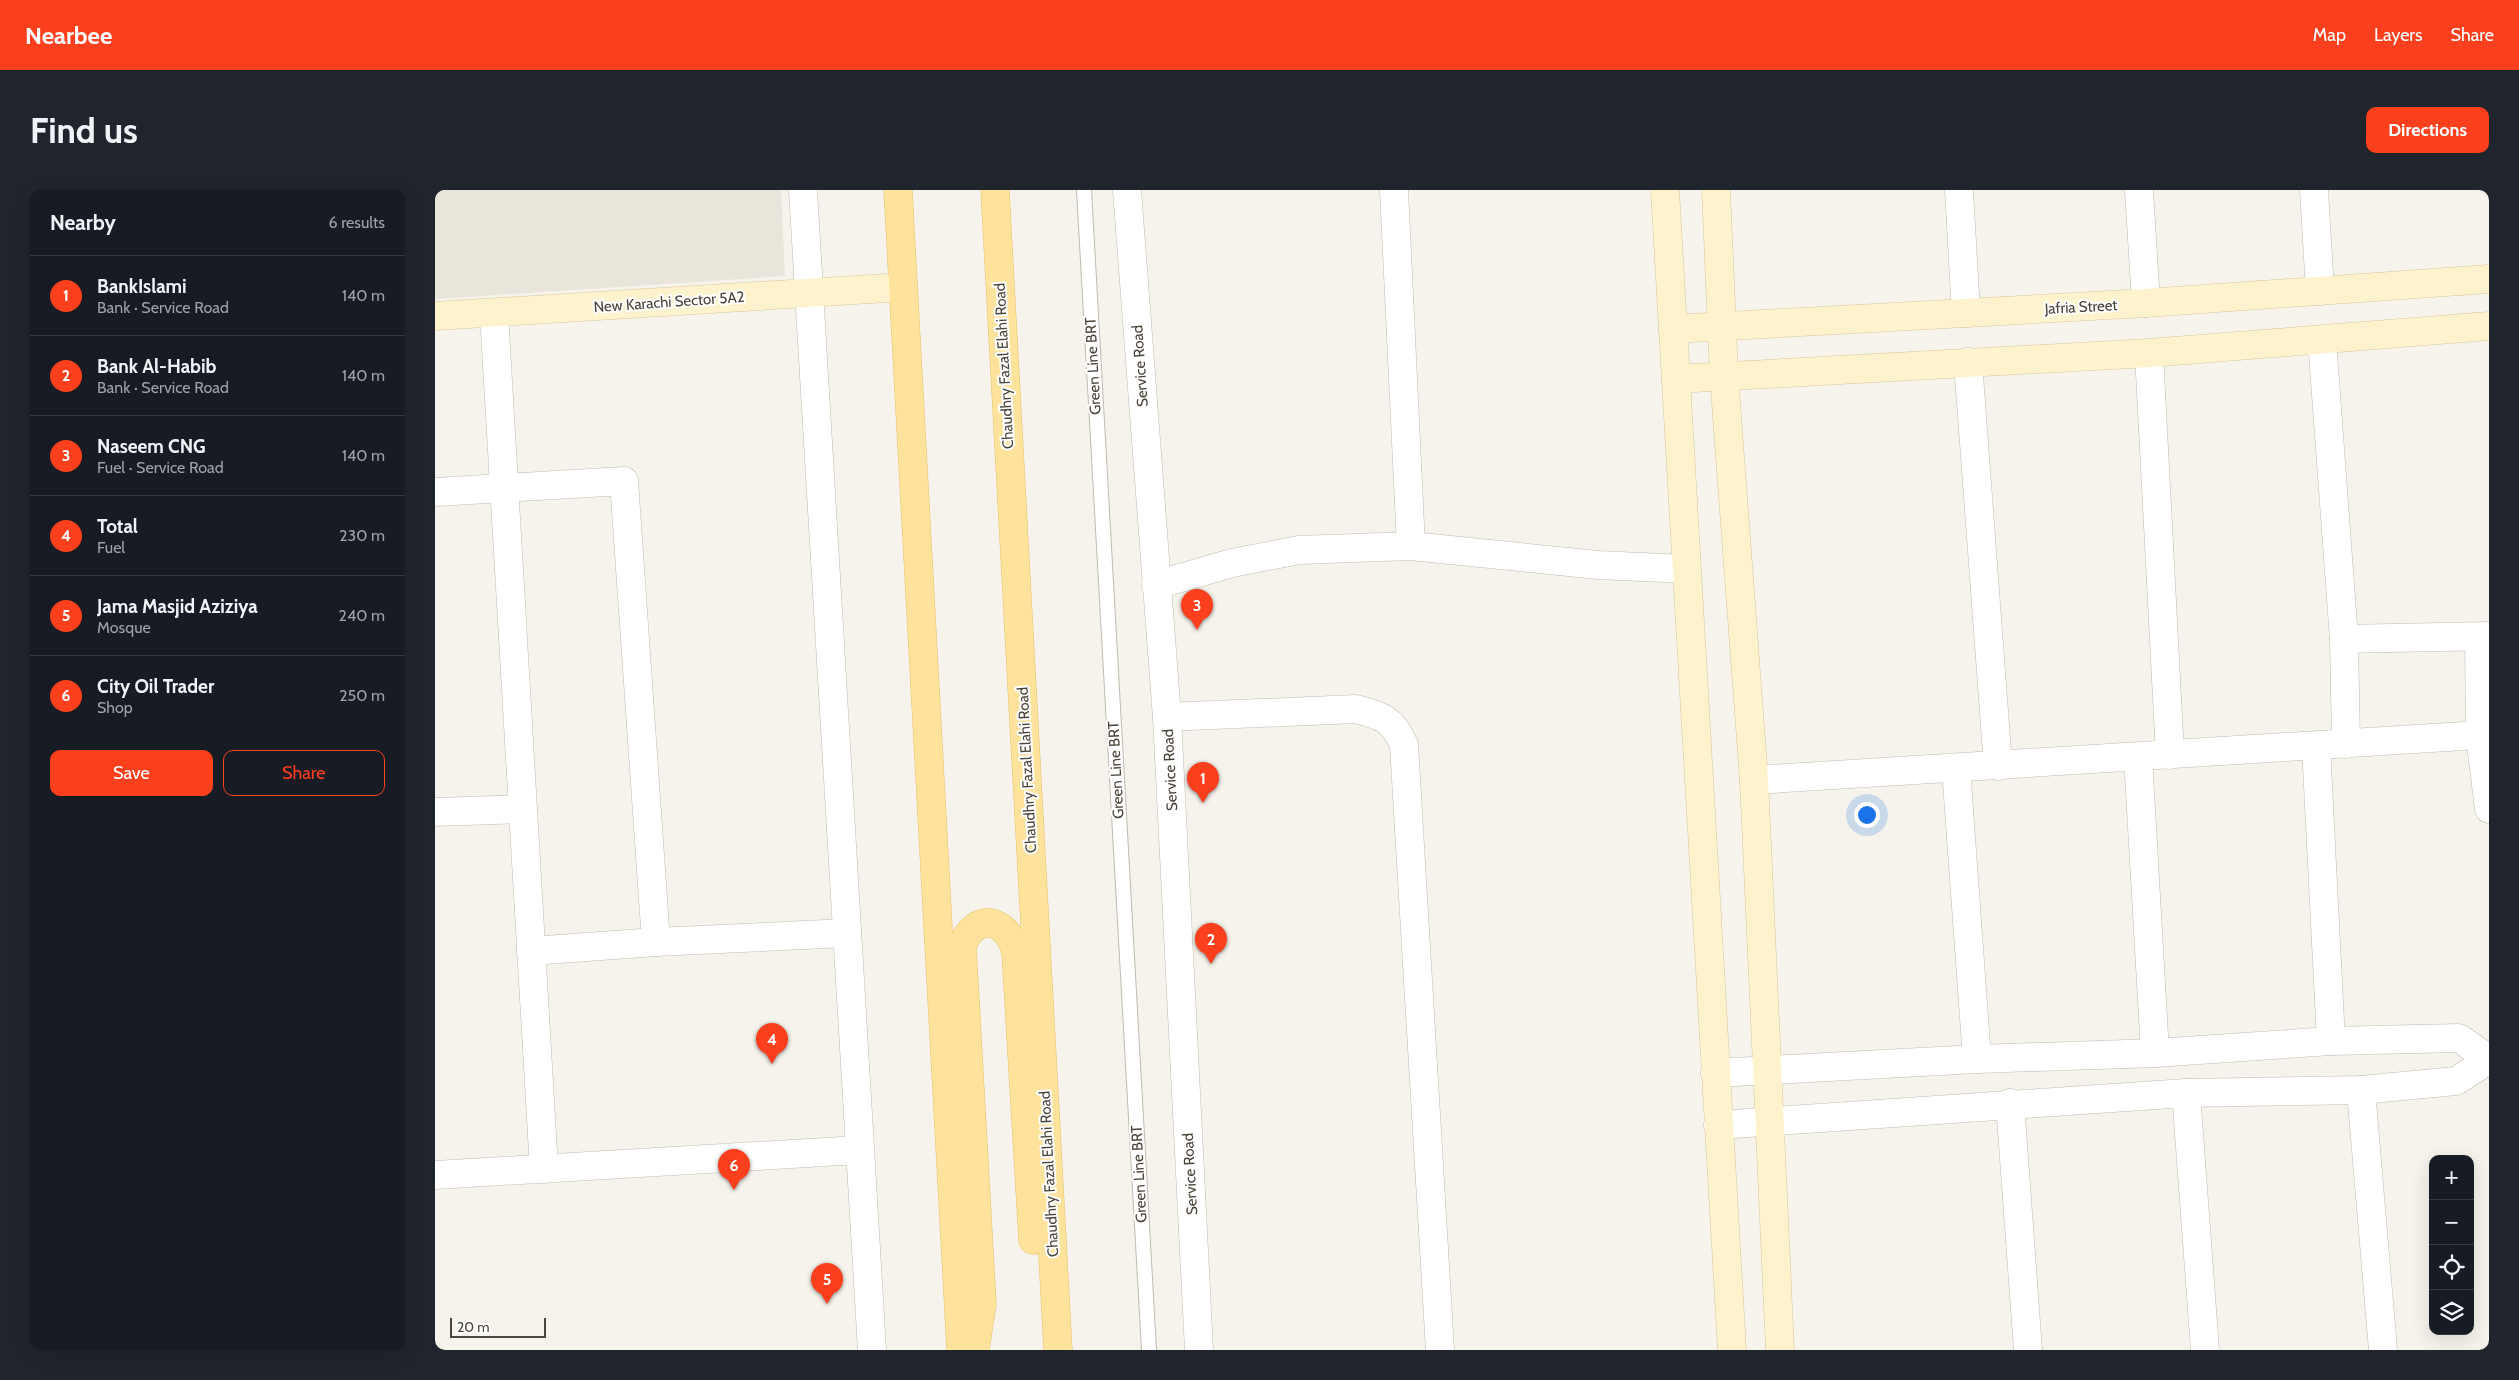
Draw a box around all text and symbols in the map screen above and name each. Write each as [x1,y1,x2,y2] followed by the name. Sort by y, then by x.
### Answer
[25,21,112,50] text: Nearbee
[2313,24,2346,46] text: Map
[2374,24,2423,46] text: Layers
[2451,24,2494,46] text: Share
[2366,107,2489,153] button: Directions
[30,109,138,152] text: Find us
[50,210,116,235] text: Nearby
[329,213,385,232] text: 6 results
[97,275,187,298] text: BankIslami
[991,283,1017,449] street label: Chaudhry Fazal Elahi Road
[63,286,69,305] text: 1
[342,286,385,305] text: 140 m
[593,288,745,316] street label: New Karachi Sector 5A2
[2043,296,2118,318] street label: Jafria Street
[97,298,229,317] text: Bank · Service Road
[1081,317,1105,415] street label: Green Line BRT
[1128,324,1152,408] street label: Service Road
[97,355,216,378] text: Bank Al-Habib
[62,366,70,385] text: 2
[342,366,385,385] text: 140 m
[97,378,229,397] text: Bank · Service Road
[97,435,206,458] text: Naseem CNG
[62,446,70,465] text: 3
[342,446,385,465] text: 140 m
[97,458,224,477] text: Fuel · Service Road
[97,515,138,538] text: Total
[61,526,71,545] text: 4
[339,526,385,545] text: 230 m
[97,538,125,557] text: Fuel
[1181,589,1213,630] pin: 3
[97,595,258,618] text: Jama Masjid Aziziya
[62,606,70,625] text: 5
[339,606,385,625] text: 240 m
[97,618,151,637] text: Mosque
[97,675,214,698] text: City Oil Trader
[62,686,71,705] text: 6
[339,686,385,705] text: 250 m
[1014,687,1040,853] street label: Chaudhry Fazal Elahi Road
[97,698,133,717] text: Shop
[1104,721,1128,819] street label: Green Line BRT
[1159,729,1181,811] street label: Service Road
[50,750,213,796] button: Save
[223,750,385,796] button: Share
[1187,762,1219,803] pin: 1
[1854,802,1880,828] your location
[1195,923,1227,964] pin: 2
[756,1023,788,1064] pin: 4
[1036,1091,1062,1257] street label: Chaudhry Fazal Elahi Road
[1127,1125,1151,1223] street label: Green Line BRT
[1179,1133,1201,1215] street label: Service Road
[718,1149,750,1190] pin: 6
[2429,1155,2474,1335] map controls
[2429,1155,2474,1200] button: +
[2429,1200,2474,1245] button: −
[2429,1245,2474,1290] button: locate
[811,1263,843,1304] pin: 5
[2429,1290,2474,1335] button: layers
[450,1315,546,1338] scale bar
[457,1318,490,1336] text: 20 m

